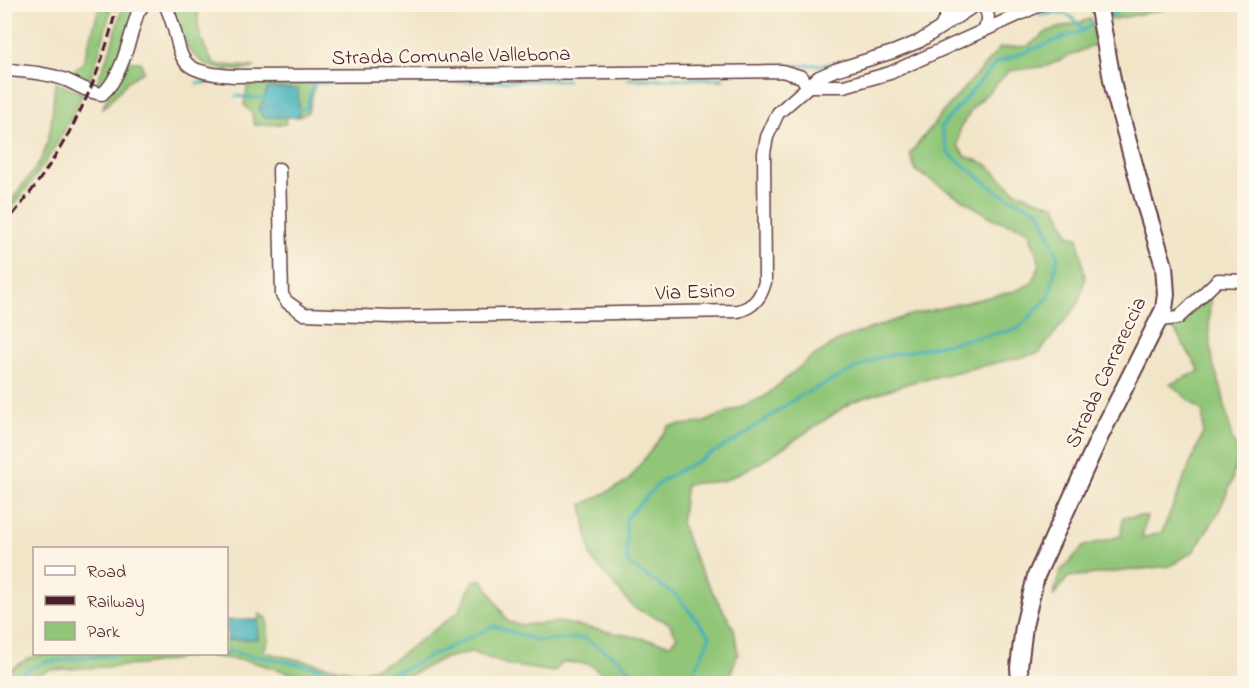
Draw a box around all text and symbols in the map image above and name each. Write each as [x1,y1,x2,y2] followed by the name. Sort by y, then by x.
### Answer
[331,40,571,74] street label: Strada Comunale Vallebona
[654,277,736,309] street label: Via Esino
[1059,292,1155,453] street label: Strada Carrareccia
[33,547,228,655] legend
[87,560,126,586] text: Road
[87,590,144,616] text: Railway
[87,620,120,646] text: Park

